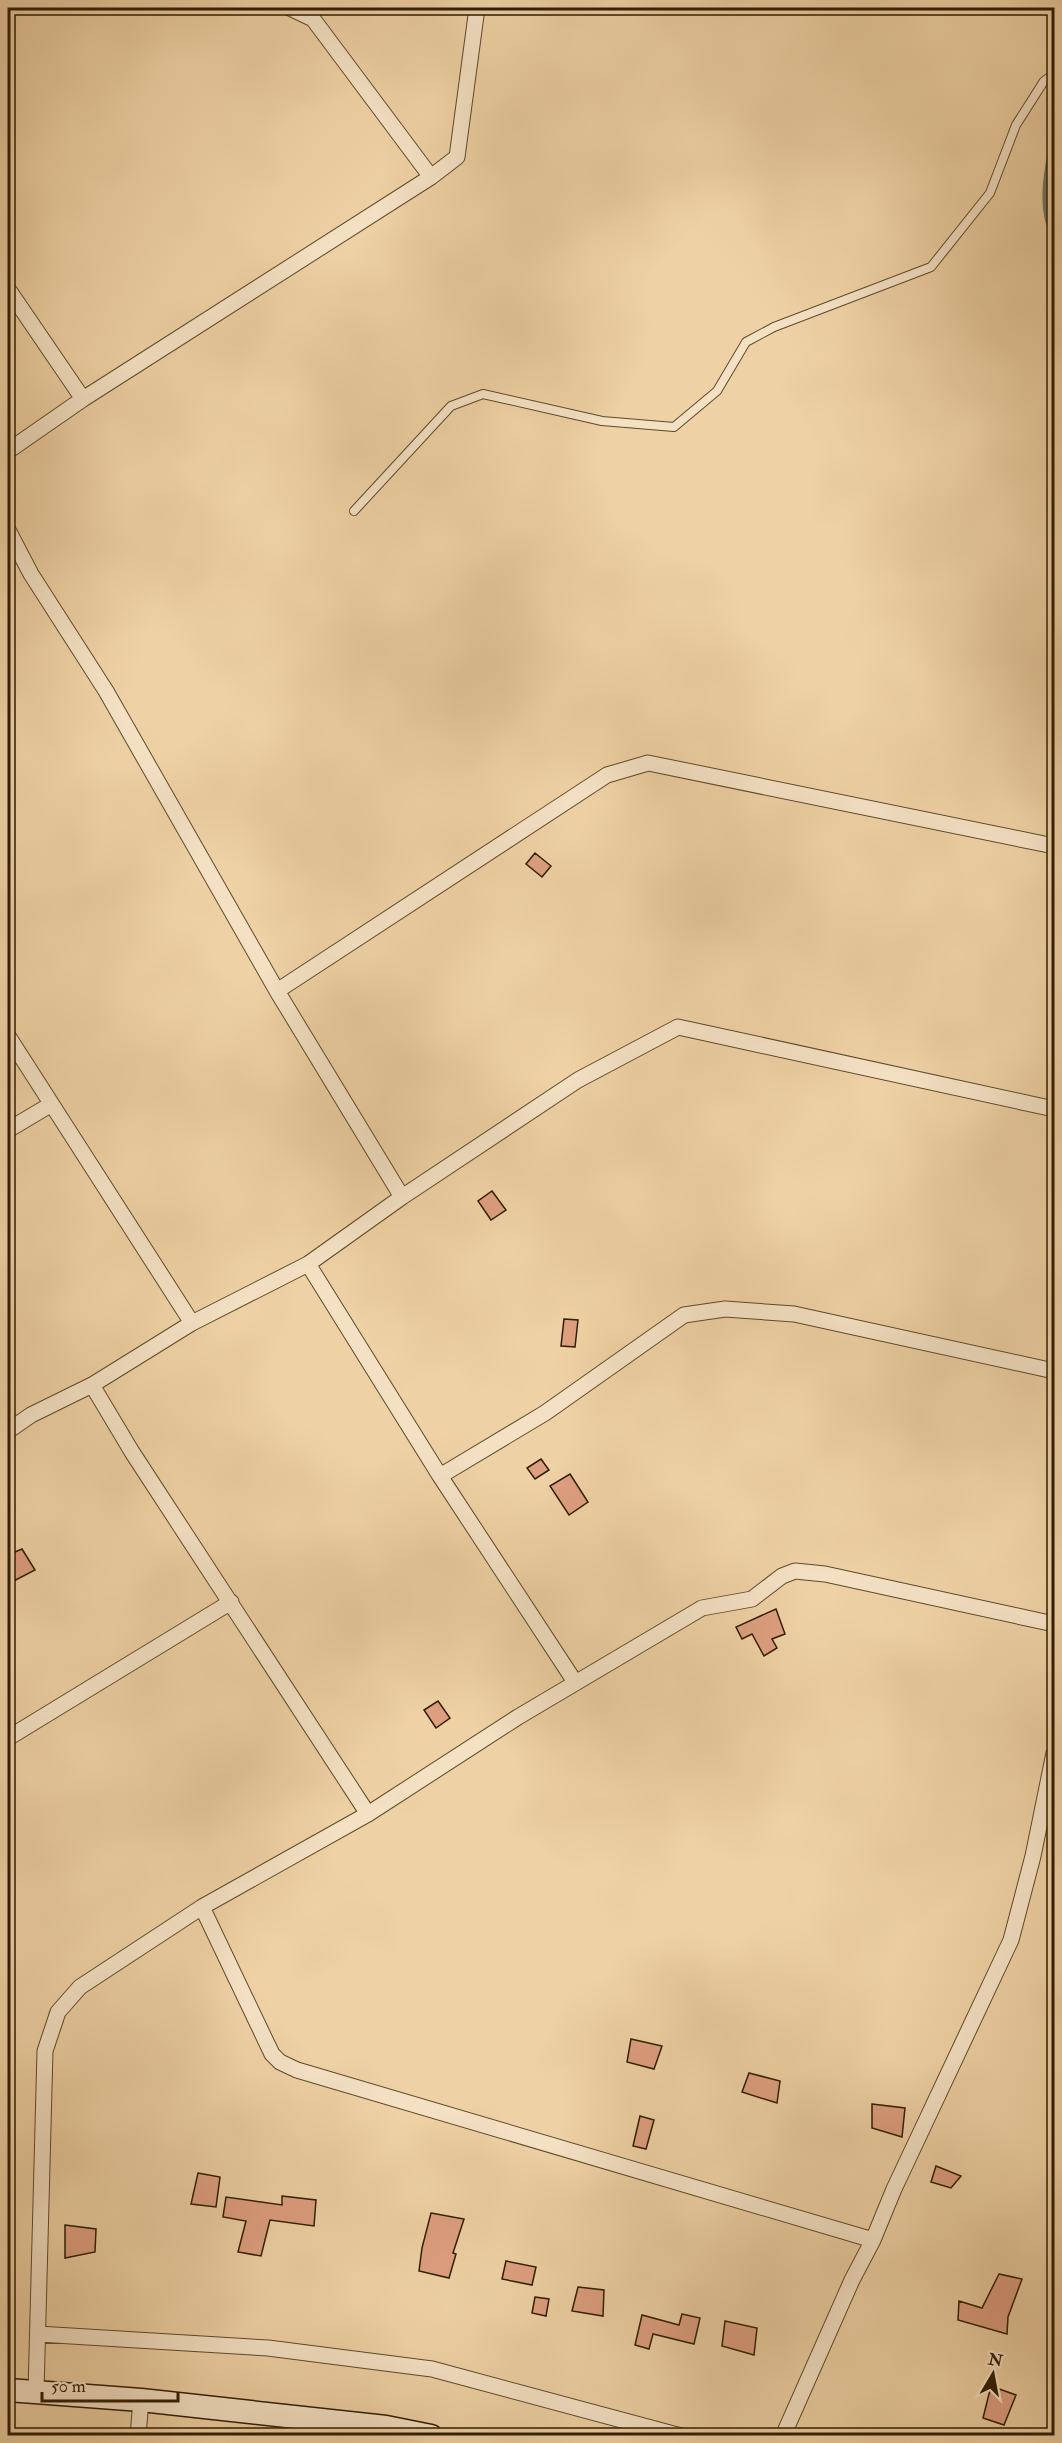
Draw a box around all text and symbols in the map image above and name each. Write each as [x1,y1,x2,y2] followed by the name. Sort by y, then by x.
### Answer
[963,2344,1023,2404] north arrow
[986,2349,1005,2371] text: N
[42,2365,178,2403] scale bar
[51,2375,86,2398] text: 50 m

